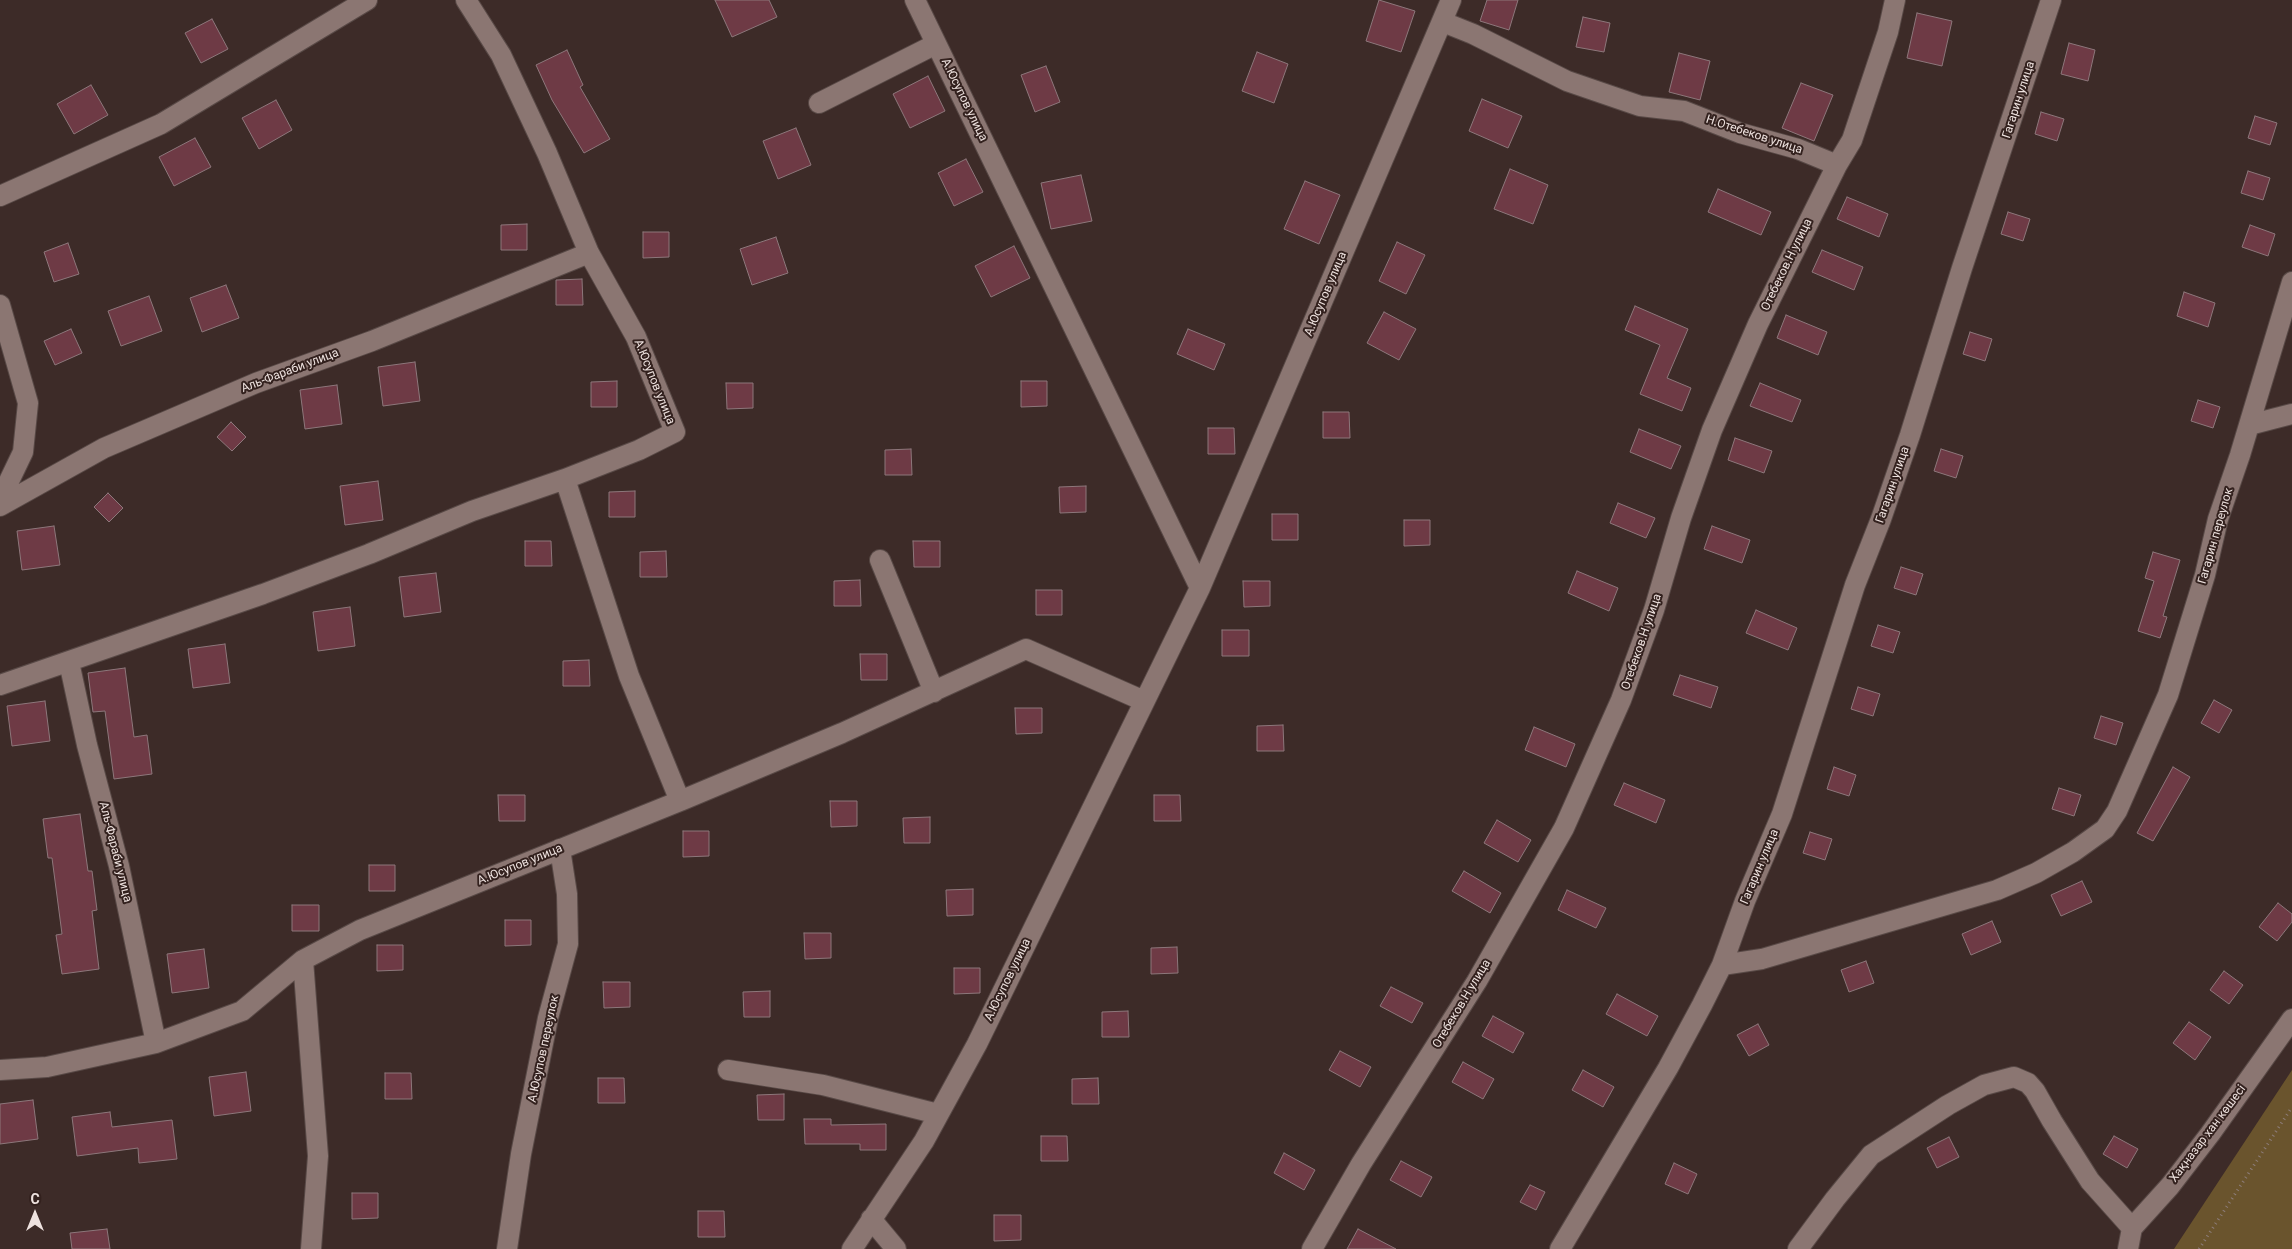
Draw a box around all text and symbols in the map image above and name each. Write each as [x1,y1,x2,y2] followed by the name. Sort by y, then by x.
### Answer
[938,56,990,144] street label: А.Юсупов улица
[2000,60,2038,140] street label: Гагарин улица
[1704,113,1804,157] street label: Н.Отебеков улица
[1758,217,1816,313] street label: Отебеков.Н улица
[1302,250,1350,338] street label: А.Юсупов улица
[630,337,678,427] street label: А.Юсупов улица
[239,346,341,396] street label: Аль-Фараби улица
[1873,445,1913,525] street label: Гагарин улица
[2195,486,2237,586] street label: Гагарин переулок
[1619,592,1665,692] street label: Отебеков.Н улица
[96,800,134,904] street label: Аль-Фараби улица
[1738,827,1782,907] street label: Гагарин улица
[475,841,565,889] street label: А.Юсупов улица
[982,936,1034,1024] street label: А.Юсупов улица
[1430,957,1494,1051] street label: Отебеков.Н улица
[526,994,562,1104] street label: А.Юсупов переулок
[2167,1083,2249,1185] street label: Хақназар хан көшесі
[10,1189,60,1239] north arrow
[30,1191,40,1207] text: С

